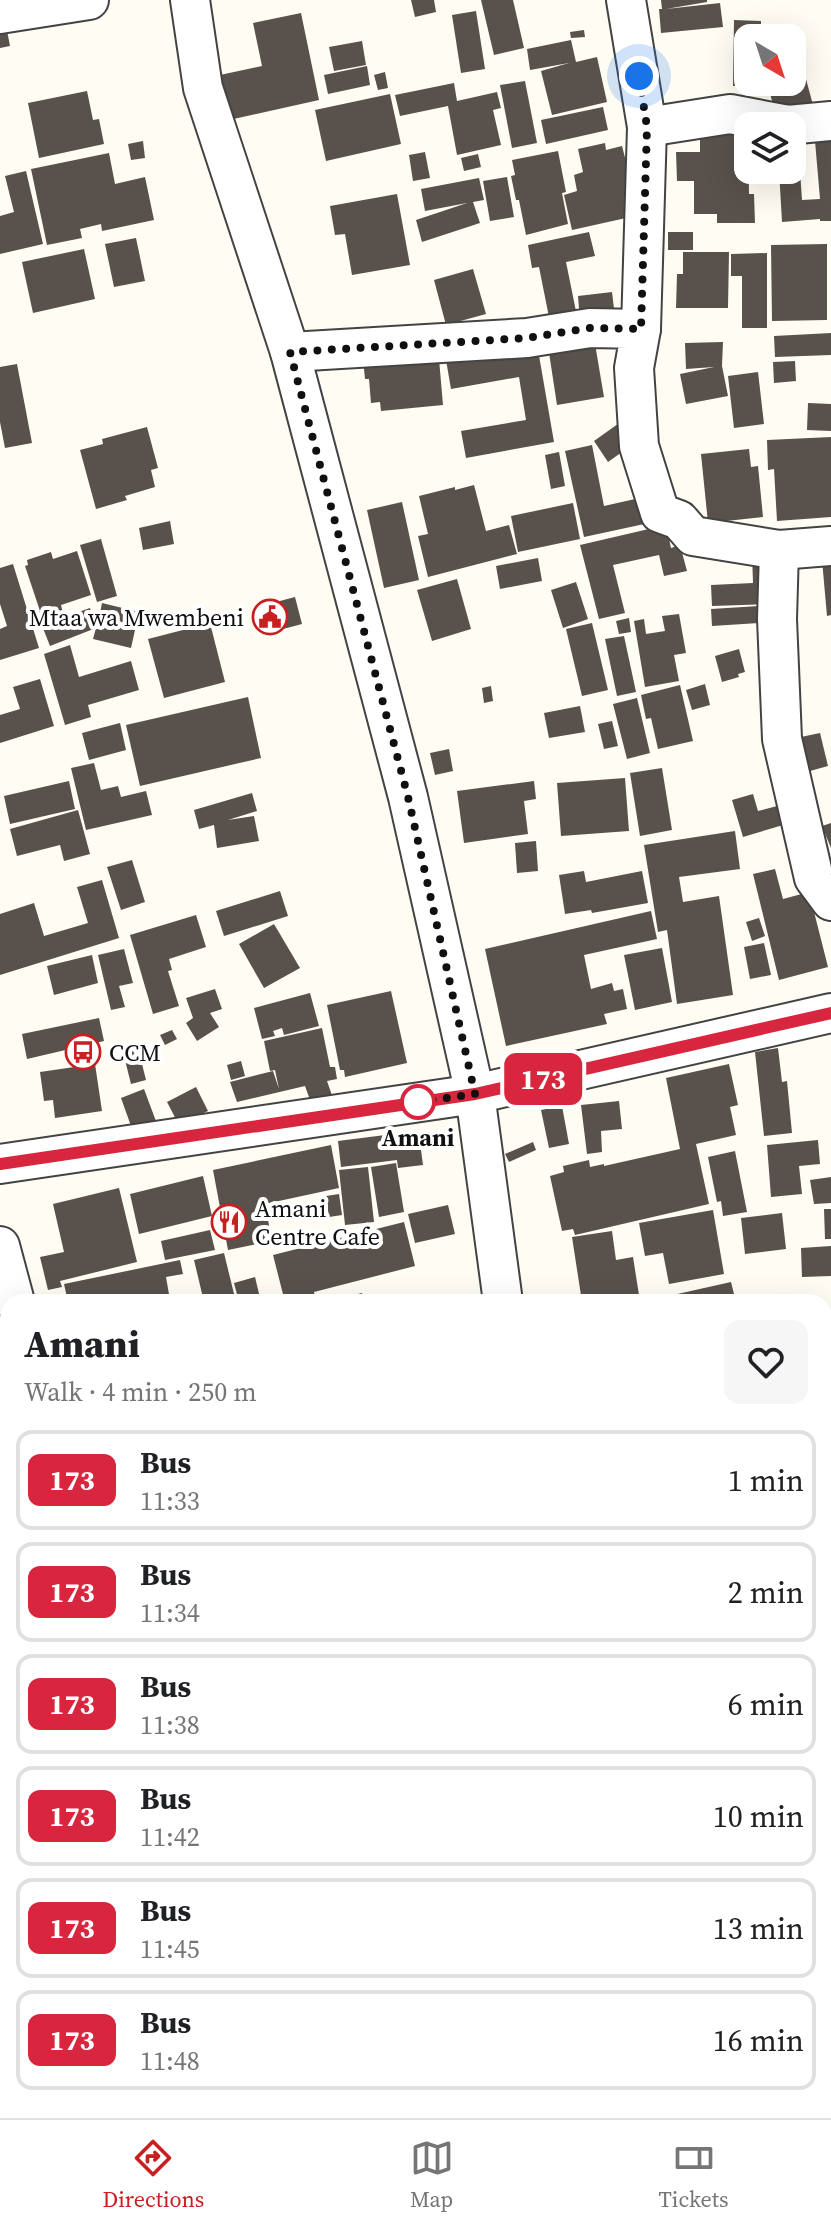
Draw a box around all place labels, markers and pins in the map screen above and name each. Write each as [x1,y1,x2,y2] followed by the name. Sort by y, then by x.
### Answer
[251,598,289,636] public building icon: Mtaa wa Mwembeni
[29,601,244,634] place label: Mtaa wa Mwembeni
[64,1033,102,1071] bus stop icon: CCM
[109,1036,161,1069] place label: CCM
[401,1085,435,1119] marker: Amani
[382,1121,455,1154] place label: Amani
[255,1192,380,1253] place label: Amani Centre Cafe
[210,1203,248,1241] restaurant icon: Amani Centre Cafe

